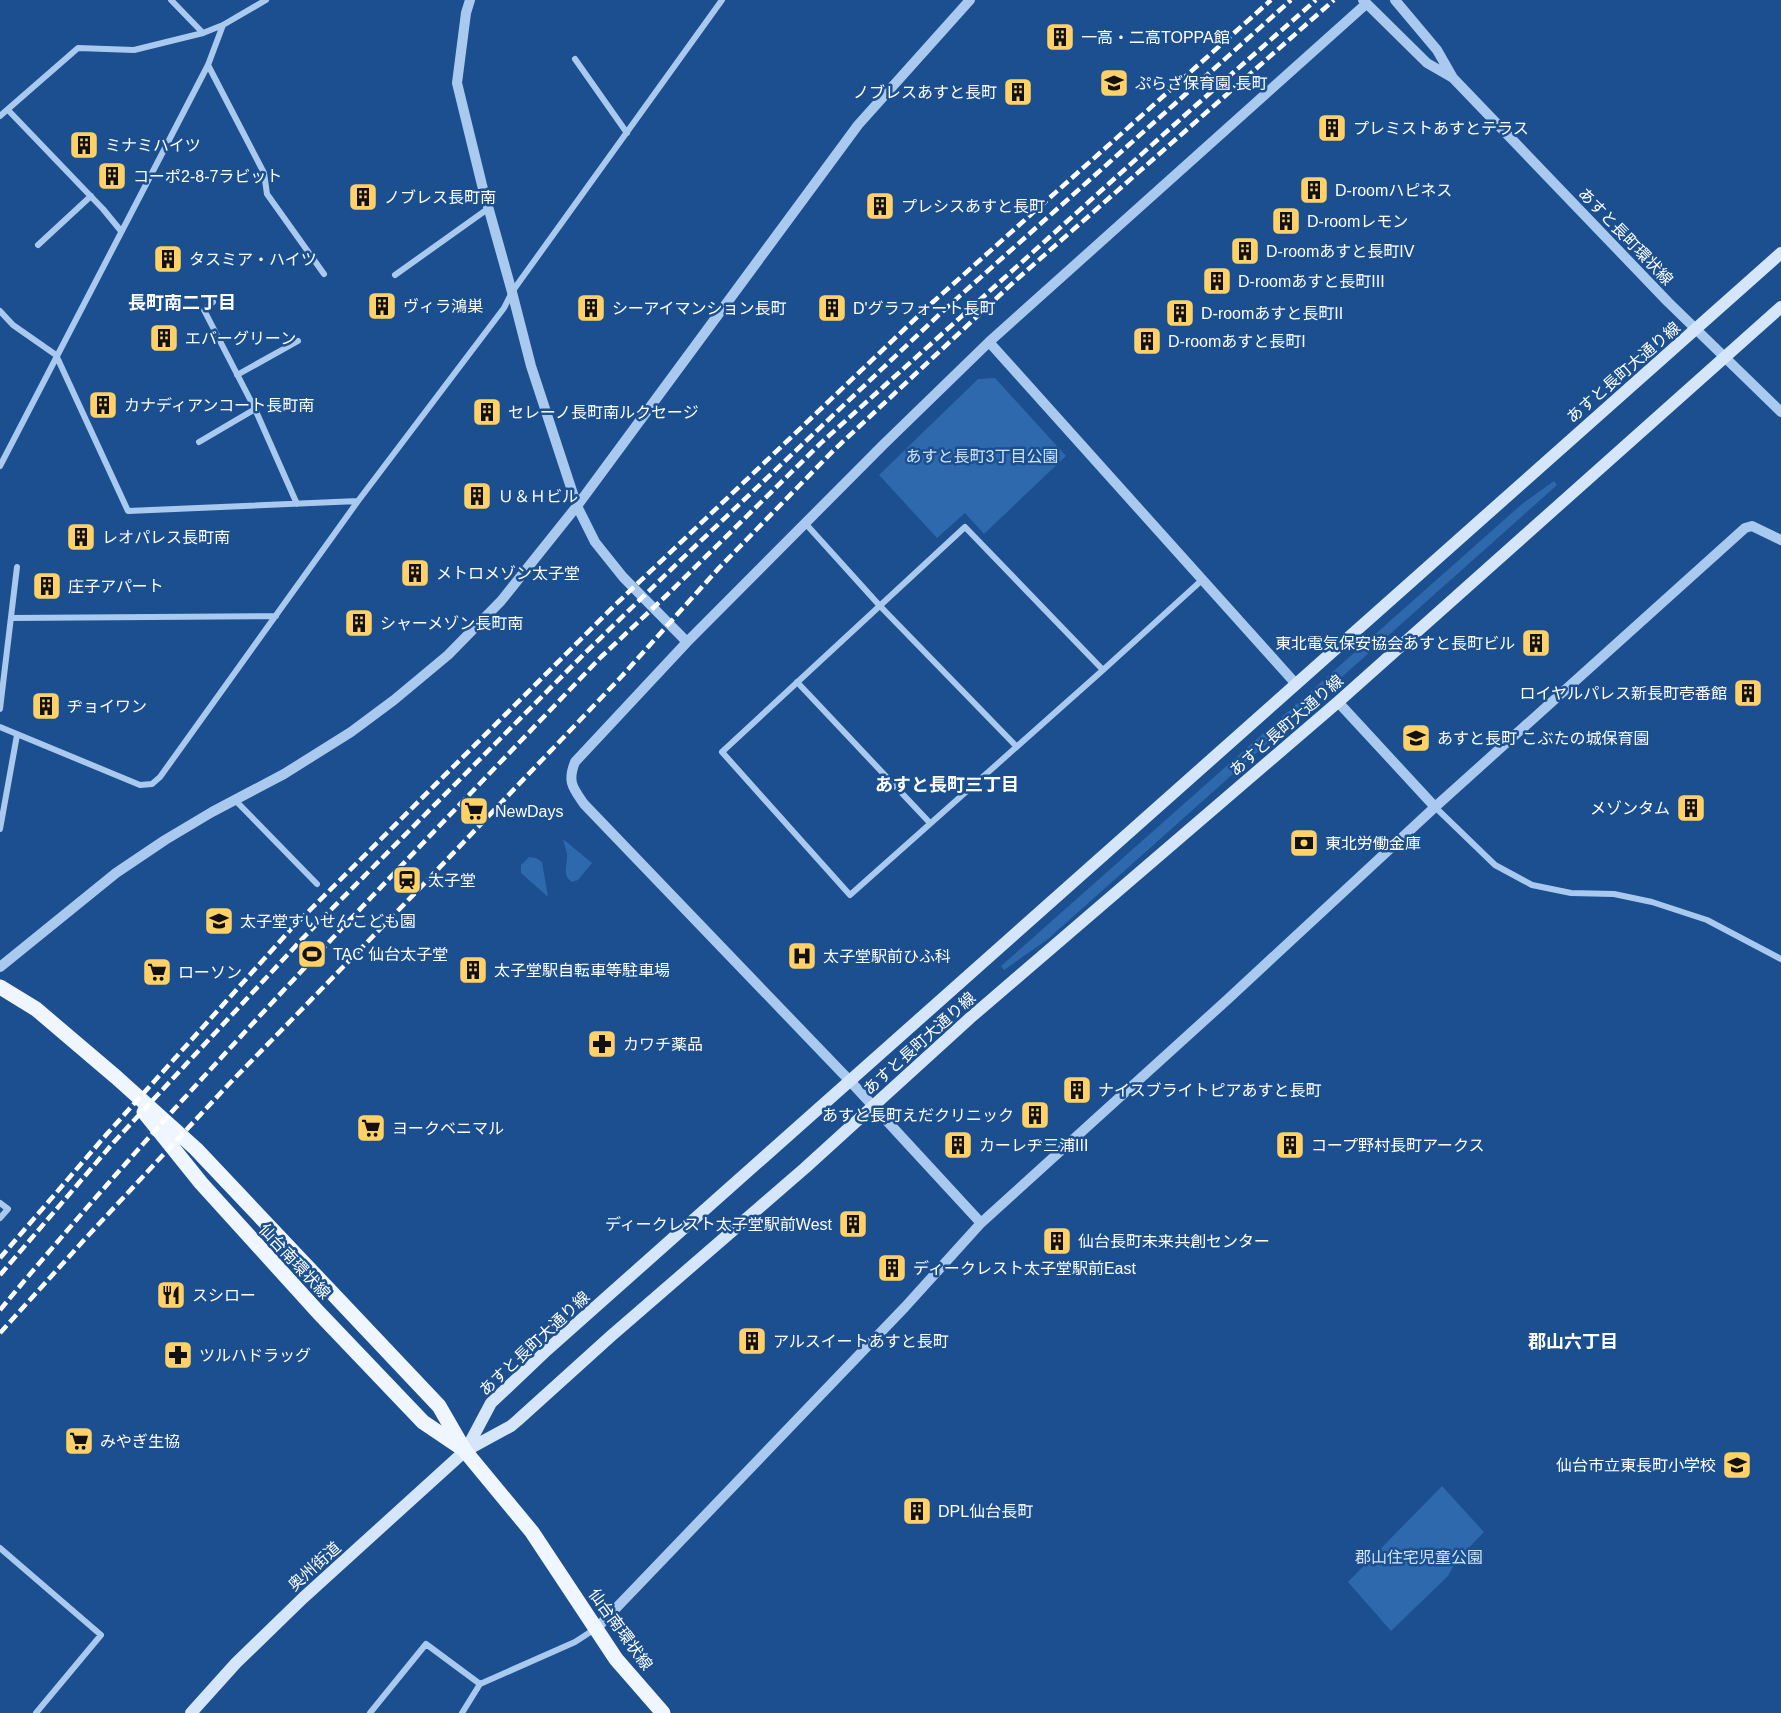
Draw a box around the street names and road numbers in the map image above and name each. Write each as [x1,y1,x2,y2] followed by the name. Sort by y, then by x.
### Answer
[1575,184,1676,288] street label: あすと長町環状線
[1563,319,1683,426] street label: あすと長町大通り線
[1226,672,1346,779] street label: あすと長町大通り線
[860,989,979,1098] street label: あすと長町大通り線
[256,1220,334,1302] street label: 仙台南環状線
[476,1288,593,1399] street label: あすと長町大通り線
[285,1539,344,1594] street label: 奥州街道
[586,1585,656,1673] street label: 仙台南環状線

